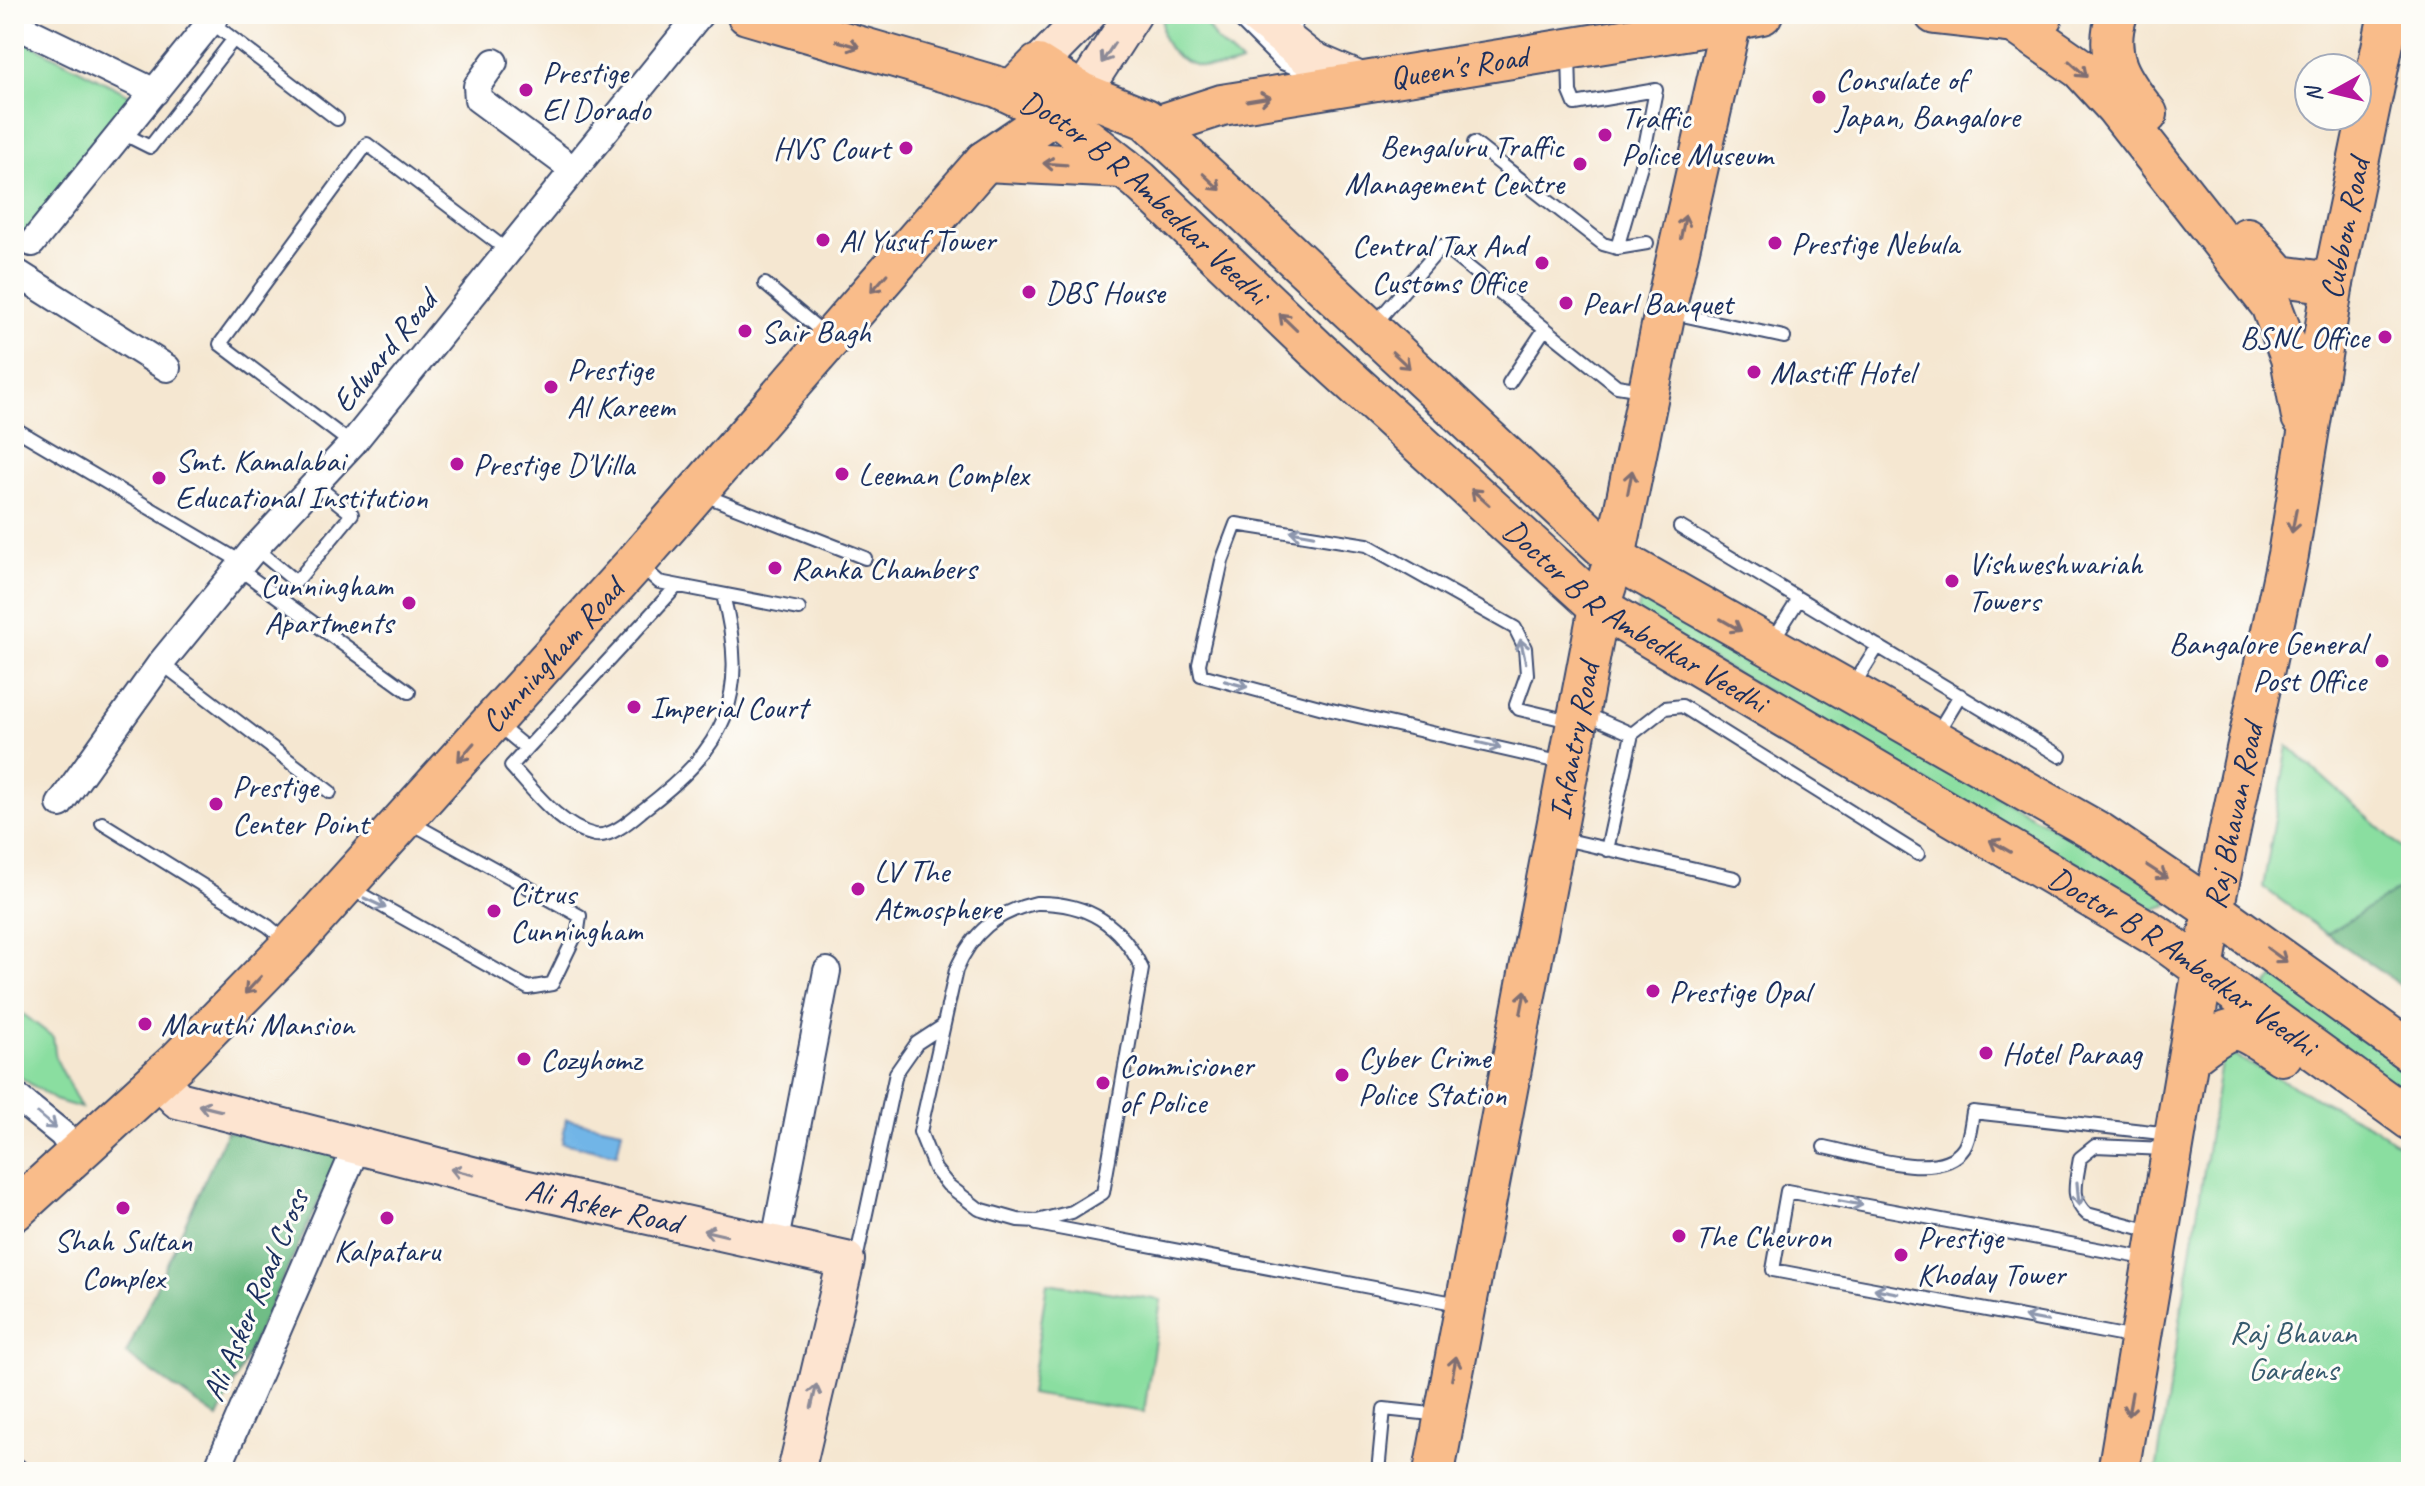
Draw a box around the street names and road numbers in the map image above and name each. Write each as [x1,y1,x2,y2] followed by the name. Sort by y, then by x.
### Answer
[1387,35,1536,98] street label: Queen's Road
[1014,81,1280,317] street label: Doctor B R Ambedkar Veedhi
[2311,151,2380,302] street label: Cubbon Road
[323,278,450,421] street label: Edward Road
[1495,510,1778,725] street label: Doctor B R Ambedkar Veedhi
[472,567,635,742] street label: Cunningham Road
[1539,655,1610,823] street label: Infantry Road
[2194,714,2274,913] street label: Raj Bhavan Road
[2041,857,2328,1068] street label: Doctor B R Ambedkar Veedhi
[522,1169,690,1245] street label: Ali Asker Road
[192,1181,319,1407] street label: Ali Asker Road Cross

